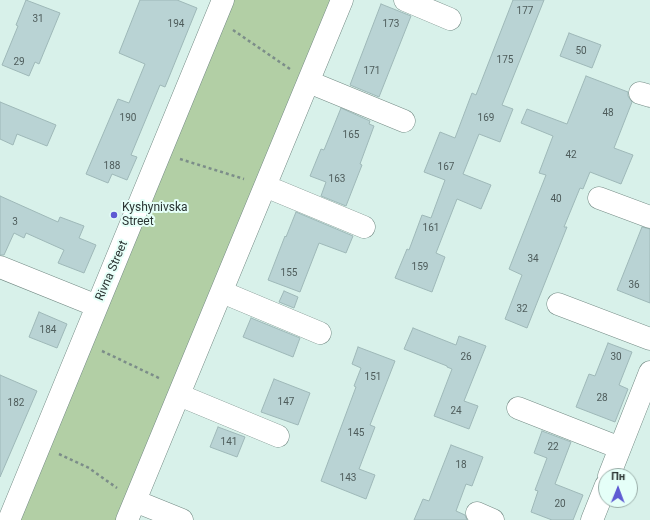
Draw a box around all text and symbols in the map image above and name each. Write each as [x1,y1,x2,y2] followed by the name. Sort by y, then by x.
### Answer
[517,5,533,17] house number: 177
[32,13,44,25] house number: 31
[168,18,184,30] house number: 194
[383,18,399,30] house number: 173
[575,45,587,57] house number: 50
[497,54,513,66] house number: 175
[13,56,25,68] house number: 29
[364,65,380,77] house number: 171
[602,107,614,119] house number: 48
[120,112,136,124] house number: 190
[478,112,494,124] house number: 169
[343,129,359,141] house number: 165
[565,149,577,161] house number: 42
[104,160,120,172] house number: 188
[438,161,454,173] house number: 167
[329,173,345,185] house number: 163
[550,193,562,205] house number: 40
[122,201,188,229] place label: Kyshynivska Street
[109,210,119,220] marker: Kyshynivska Street
[12,216,18,228] house number: 3
[423,222,439,234] house number: 161
[93,239,131,303] street label: Rivna Street
[527,253,539,265] house number: 34
[412,261,428,273] house number: 159
[281,267,297,279] house number: 155
[628,279,640,291] house number: 36
[516,303,528,315] house number: 32
[40,324,56,336] house number: 184
[460,351,472,363] house number: 26
[610,351,622,363] house number: 30
[365,371,381,383] house number: 151
[596,392,608,404] house number: 28
[278,396,294,408] house number: 147
[8,397,24,409] house number: 182
[450,405,462,417] house number: 24
[348,427,364,439] house number: 145
[221,436,237,448] house number: 141
[547,441,559,453] house number: 22
[455,459,467,471] house number: 18
[598,468,638,508] north arrow
[611,470,625,483] text: Пн
[340,472,356,484] house number: 143
[554,498,566,510] house number: 20

